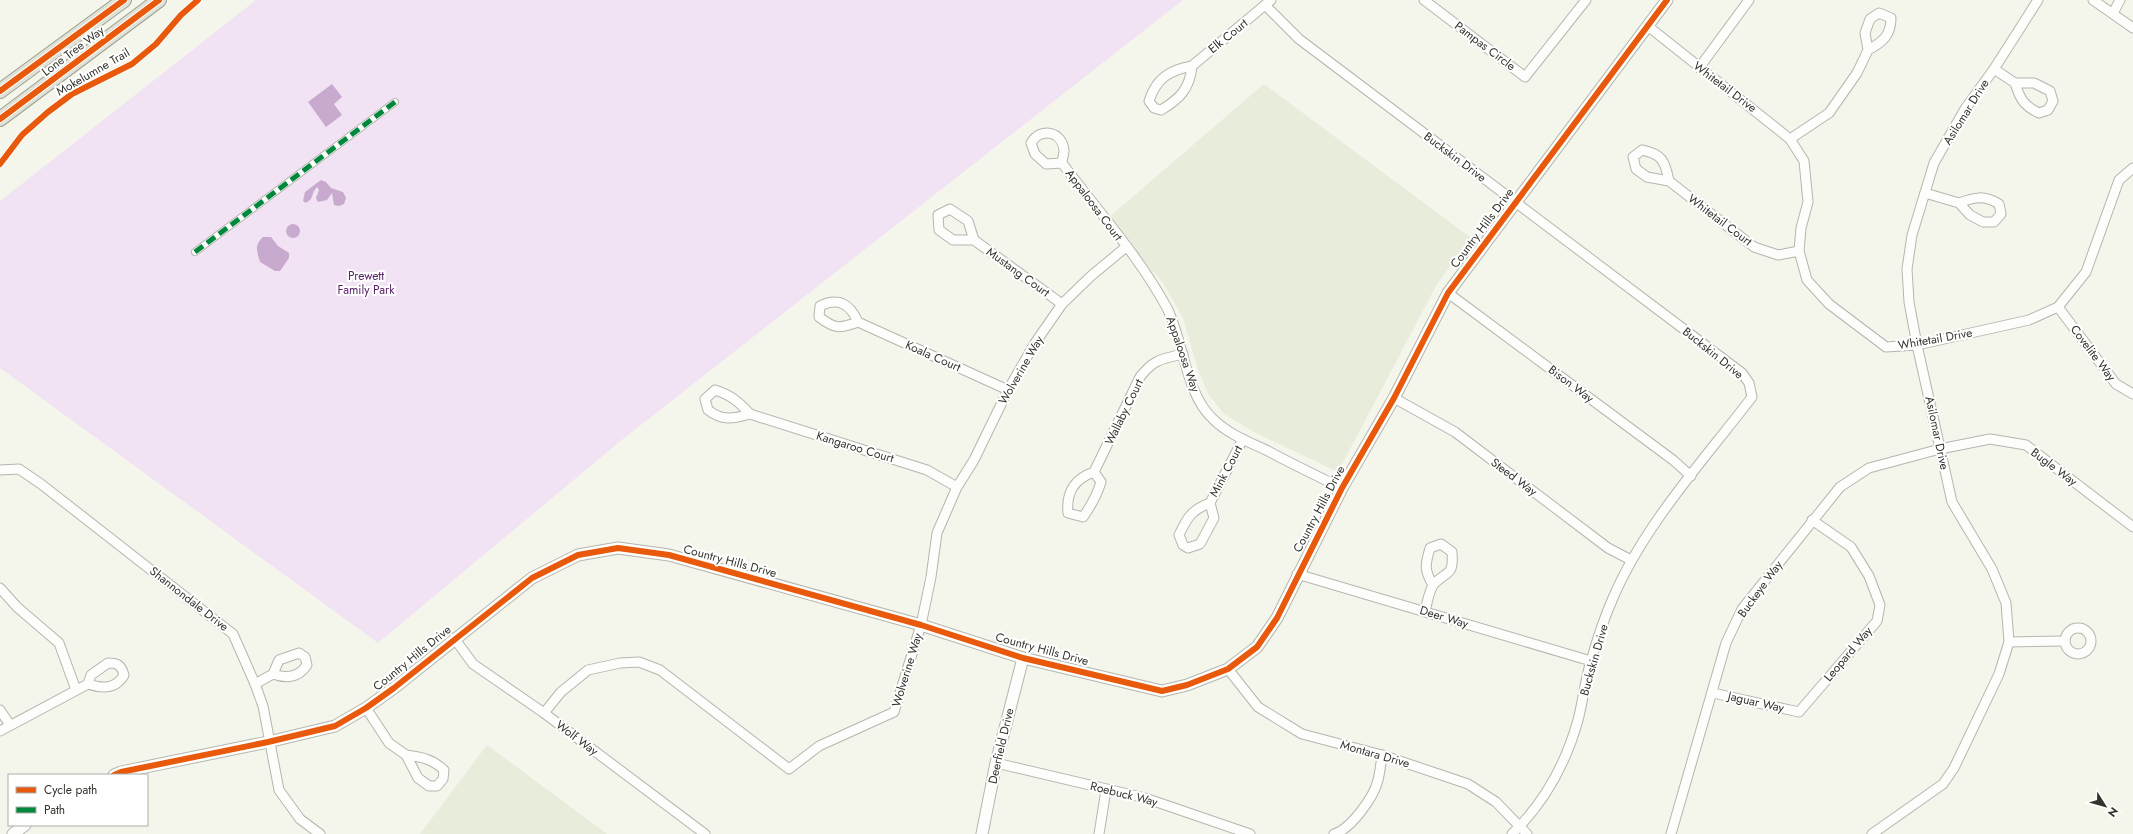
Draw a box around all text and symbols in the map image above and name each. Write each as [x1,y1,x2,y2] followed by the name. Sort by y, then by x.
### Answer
[1204,14,1252,58] street label: Elk Court
[1451,17,1519,75] street label: Pampas Circle
[38,21,109,81] street label: Lone Tree Way
[53,44,133,100] street label: Mokelumne Trail
[1690,57,1760,117] street label: Whitetail Drive
[1939,76,1993,148] street label: Asilomar Drive
[1420,128,1490,186] street label: Buckskin Drive
[1061,165,1127,245] street label: Appaloosa Court
[1446,184,1518,272] street label: Country Hills Drive
[1684,190,1756,250] street label: Whitetail Court
[983,243,1053,301] street label: Mustang Court
[338,267,395,299] park label: Prewett Family Park
[1162,314,1205,395] street label: Appaloosa Way
[2066,321,2121,385] street label: Covelite Way
[1679,323,1747,383] street label: Buckskin Drive
[1896,324,1974,354] street label: Whitetail Drive
[994,332,1048,408] street label: Wolverine Way
[902,336,964,376] street label: Koala Court
[1545,361,1598,408] street label: Bison Way
[1100,376,1148,448] street label: Wallaby Court
[1920,395,1954,471] street label: Asilomar Drive
[814,427,896,467] street label: Kangaroo Court
[1205,442,1247,500] street label: Mink Court
[2027,444,2082,491] street label: Bugle Way
[1487,454,1542,501] street label: Steed Way
[1289,462,1349,556] street label: Country Hills Drive
[681,540,779,582] street label: Country Hills Drive
[1733,556,1787,621] street label: Buckeye Way
[146,562,232,636] street label: Shannondale Drive
[1417,601,1471,633] street label: Deer Way
[369,621,455,695] street label: Country Hills Drive
[1575,622,1613,698] street label: Buckskin Drive
[1820,622,1877,685] street label: Leopard Way
[993,628,1091,670] street label: Country Hills Drive
[887,630,927,709] street label: Wolverine Way
[1724,686,1786,717] street label: Jaguar Way
[984,706,1018,786] street label: Deerfield Drive
[552,716,603,760] street label: Wolf Way
[1338,736,1412,772] street label: Montara Drive
[8,774,148,826] legend
[1088,777,1160,811] street label: Roebuck Way
[44,781,97,799] text: Cycle path
[2085,786,2125,826] north arrow
[44,801,65,819] text: Path
[2104,804,2122,820] text: N

